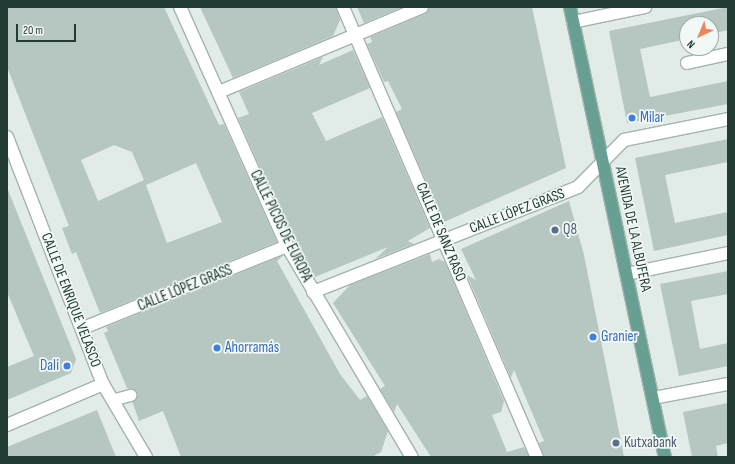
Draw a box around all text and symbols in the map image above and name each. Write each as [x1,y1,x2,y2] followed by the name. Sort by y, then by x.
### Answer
[18,16,78,42] scale bar
[679,16,719,56] north arrow
[23,23,43,38] text: 20 m
[684,38,698,51] text: N
[640,109,665,127] place label: Milar
[627,113,637,123] marker: Milar
[611,165,655,293] street label: AVENIDA DE LA ALBUFERA
[246,167,316,285] street label: CALLE PICOS DE EUROPA
[412,180,470,284] street label: CALLE DE SANZ RASO
[467,185,567,237] street label: CALLE LÓPEZ GRASS
[563,221,577,239] place label: Q8
[550,225,560,235] marker: Q8
[37,230,105,370] street label: CALLE DE ENRIQUE VELASCO
[135,261,235,315] street label: CALLE LÓPEZ GRASS
[601,328,638,346] place label: Granier
[588,332,598,342] marker: Granier
[225,339,279,357] place label: Ahorramás
[212,343,222,353] marker: Ahorramás
[40,357,59,375] place label: Dali
[62,361,72,371] marker: Dali
[624,434,677,452] place label: Kutxabank
[611,438,621,448] marker: Kutxabank

